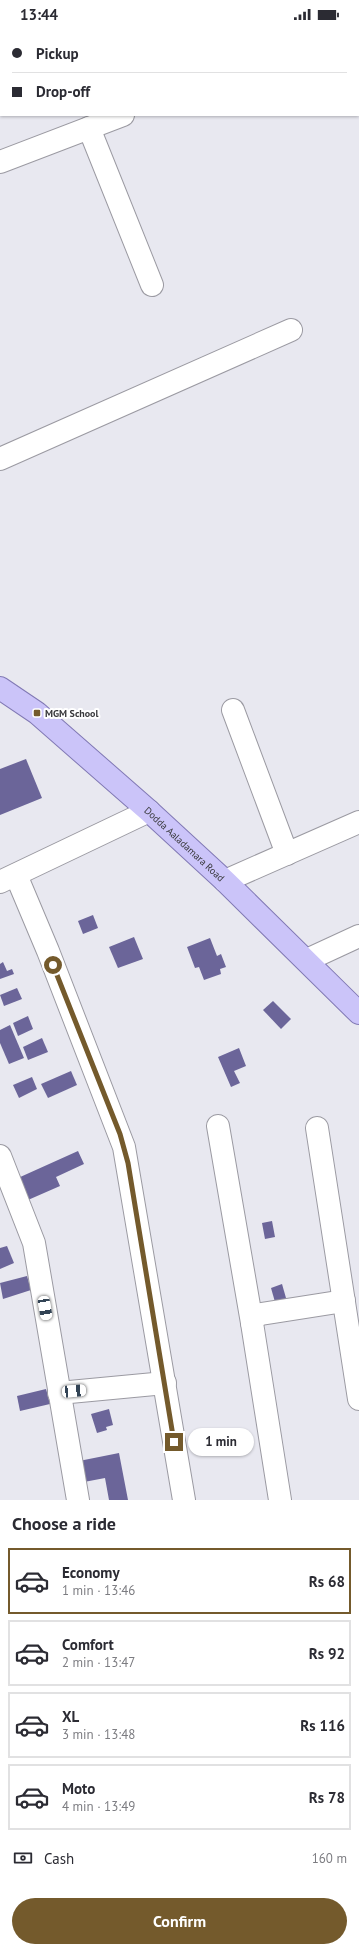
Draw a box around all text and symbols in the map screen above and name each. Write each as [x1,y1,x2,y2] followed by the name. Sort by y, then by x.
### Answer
[20,5,58,24] text: 13:44
[36,44,79,63] text: Pickup
[36,82,90,101] text: Drop-off
[45,707,98,720] place label: MGM School
[32,708,42,718] marker: MGM School
[142,804,227,884] street label: Dodda Aaladamara Road
[44,956,62,974] route start
[37,1295,53,1321] car
[62,1384,86,1398] car
[188,1428,254,1456] callout: 1 min
[165,1433,183,1451] route end
[205,1433,237,1450] text: 1 min
[12,1512,116,1535] text: Choose a ride
[14,1563,50,1599] icon: car
[62,1563,120,1582] text: Economy
[309,1572,345,1591] text: Rs 68
[62,1582,135,1599] text: 1 min · 13:46
[14,1635,50,1671] icon: car
[62,1635,114,1654] text: Comfort
[309,1644,345,1663] text: Rs 92
[62,1654,135,1671] text: 2 min · 13:47
[14,1707,50,1743] icon: car
[62,1707,79,1726] text: XL
[300,1716,345,1735] text: Rs 116
[62,1726,135,1743] text: 3 min · 13:48
[14,1779,50,1815] icon: car
[62,1779,95,1798] text: Moto
[309,1788,345,1807] text: Rs 78
[62,1798,135,1815] text: 4 min · 13:49
[12,1847,34,1869] icon: cash
[44,1849,74,1868] text: Cash
[312,1850,347,1867] text: 160 m
[12,1898,347,1944] button: Confirm

